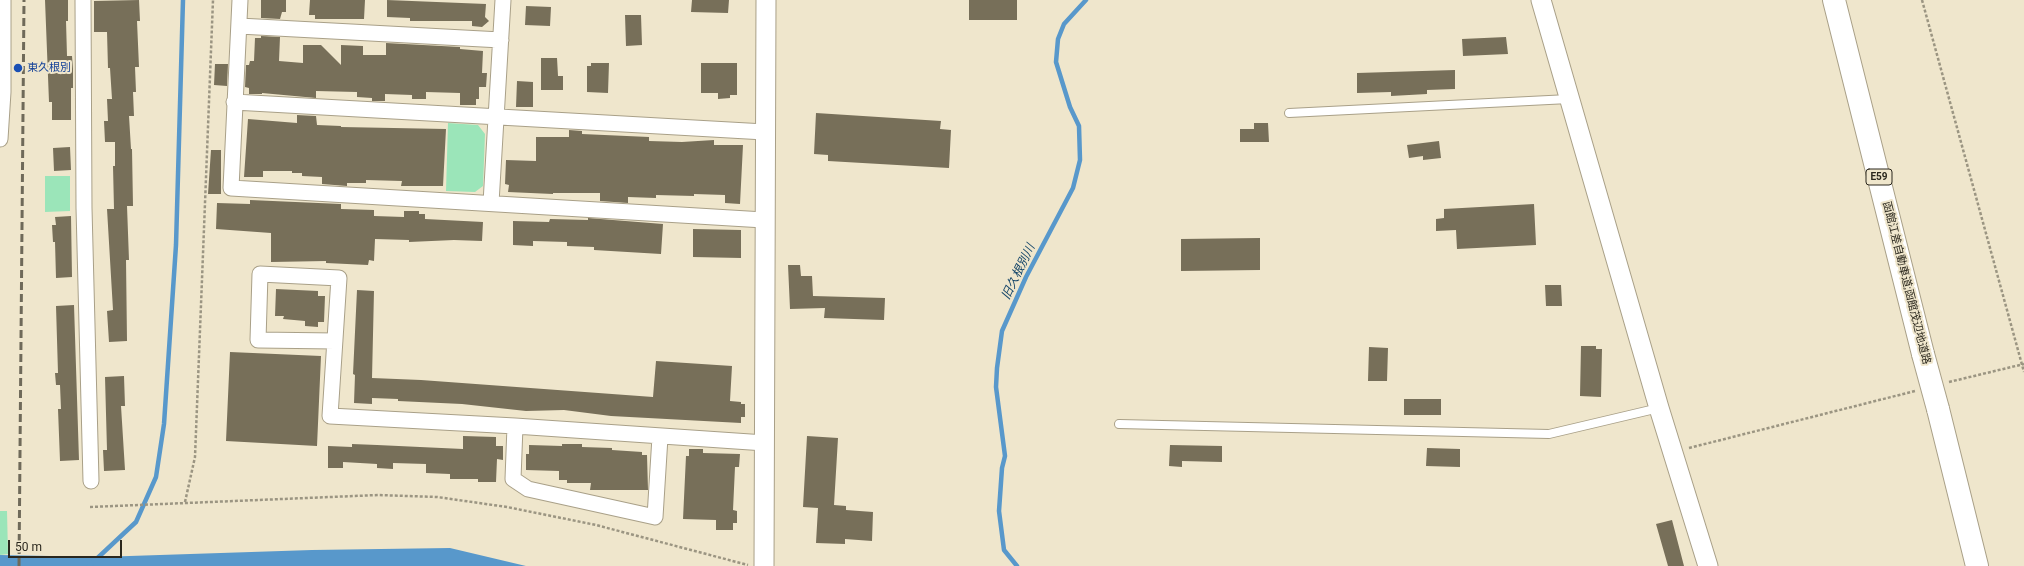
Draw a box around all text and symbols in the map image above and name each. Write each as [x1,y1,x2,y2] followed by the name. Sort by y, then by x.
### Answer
[27,61,71,75] place label: 東久根別
[12,62,24,74] marker: 東久根別
[1866,169,1892,185] road number: E59
[1879,200,1933,366] street label: 函館江差自動車道;函館茂辺地道路
[999,242,1039,302] water label: 旧久根別川
[10,532,124,558] scale bar
[15,540,42,554] text: 50 m

